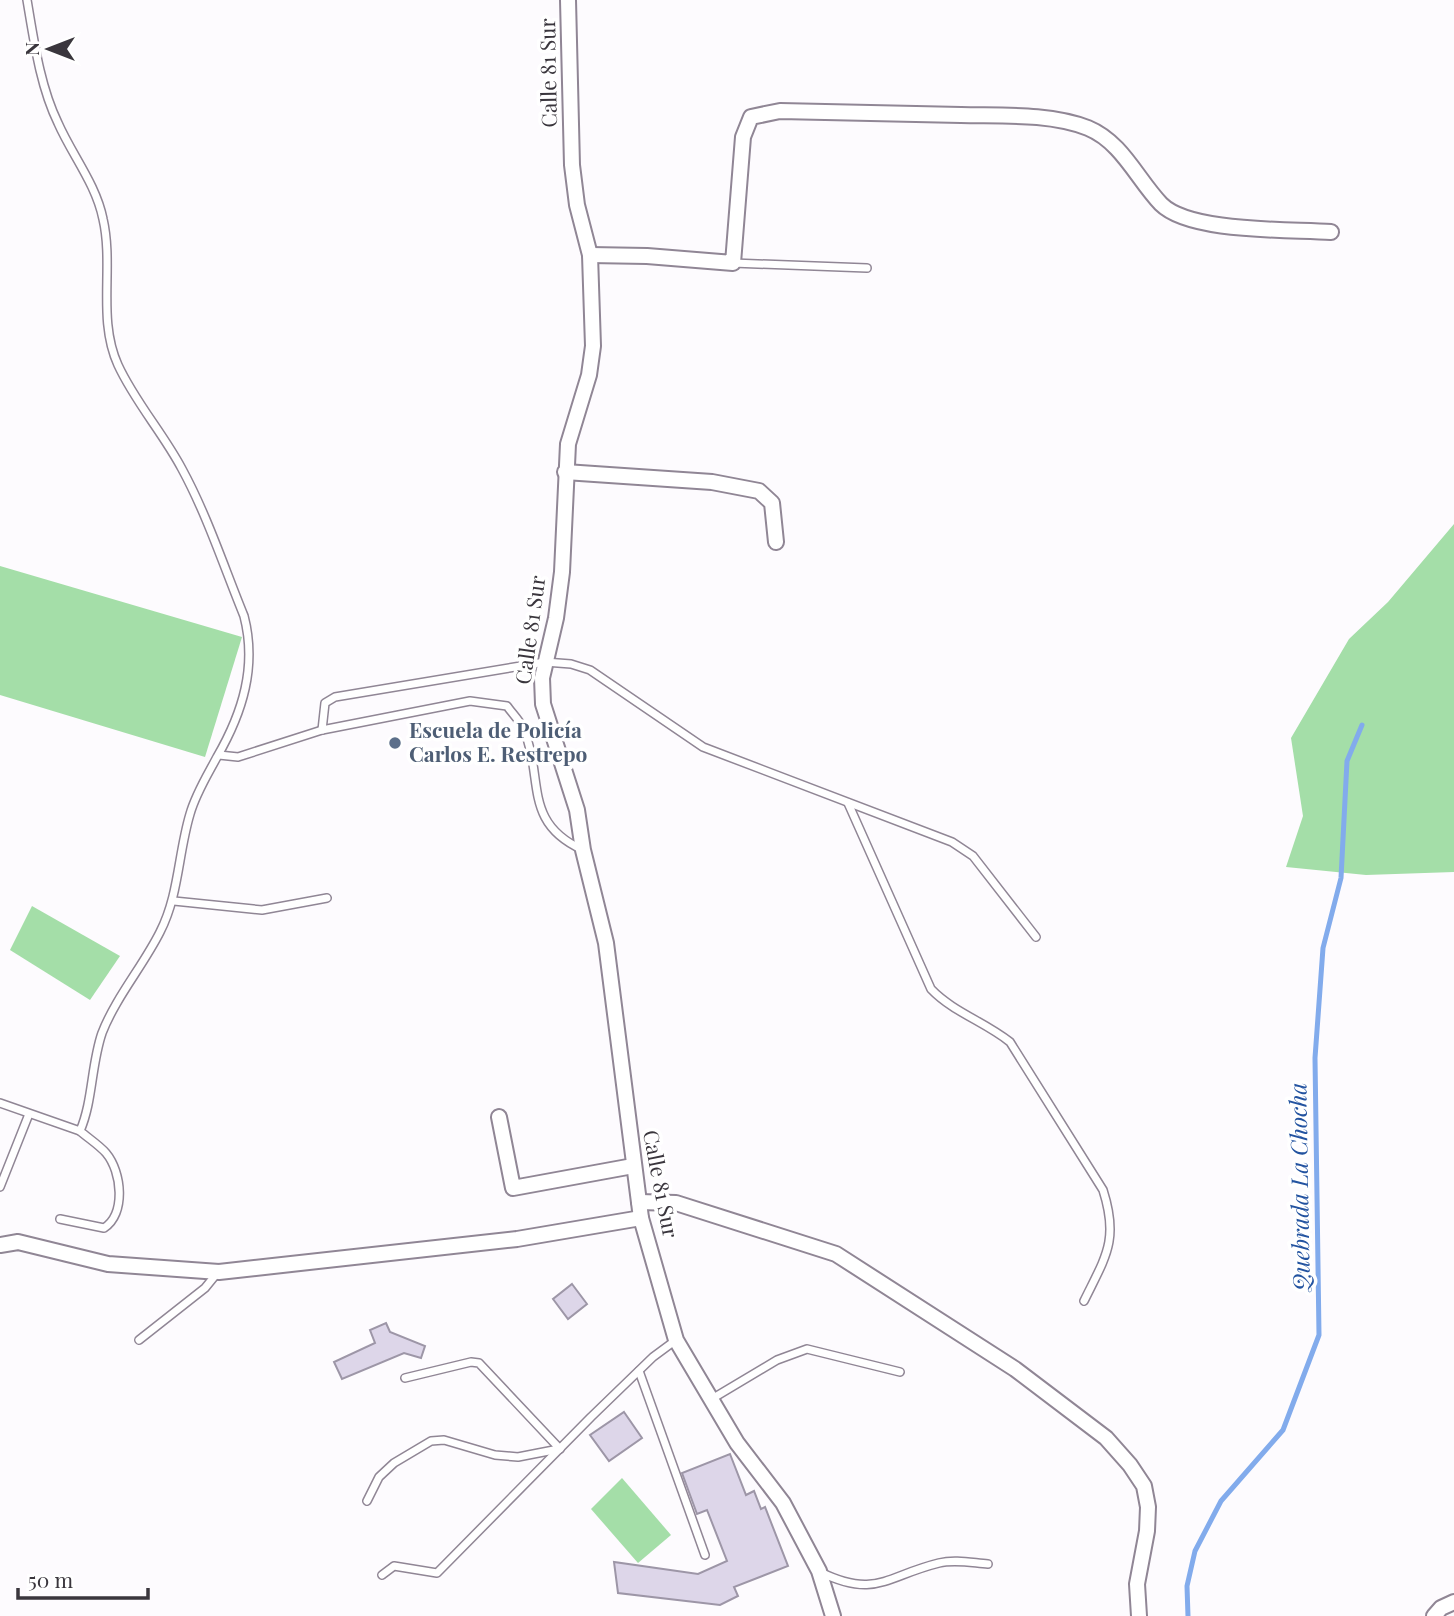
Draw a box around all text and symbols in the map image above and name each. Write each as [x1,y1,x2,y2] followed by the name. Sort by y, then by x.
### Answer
[14,14,84,84] north arrow
[532,17,562,128] street label: Calle 81 Sur
[18,42,44,56] text: N
[508,573,551,686] street label: Calle 81 Sur
[409,715,588,767] place label: Escuela de Policía Carlos E. Restrepo
[387,735,403,751] marker: Escuela de Policía Carlos E. Restrepo
[1281,1082,1316,1294] water label: Quebrada La Chocha
[638,1127,686,1241] street label: Calle 81 Sur
[18,1556,147,1600] scale bar
[28,1565,74,1593] text: 50 m

